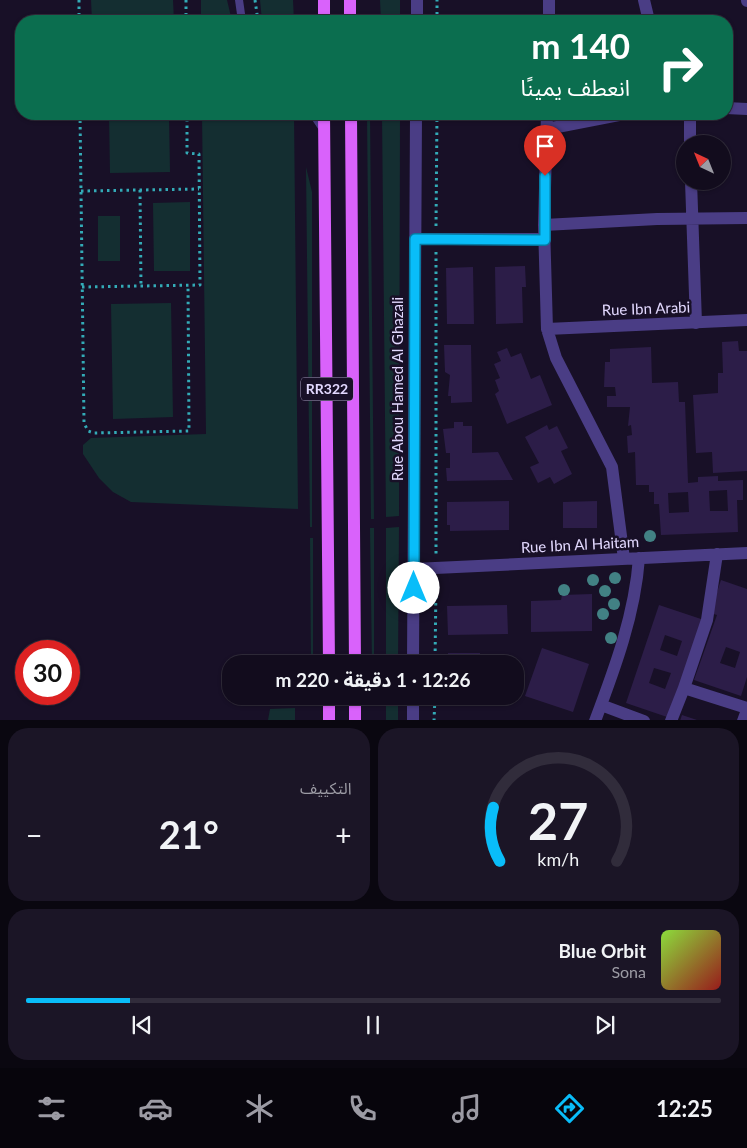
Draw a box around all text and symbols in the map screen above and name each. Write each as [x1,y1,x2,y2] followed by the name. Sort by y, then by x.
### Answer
[531,24,630,66] text: 140 m
[648,35,713,100] icon: right
[521,74,630,101] text: انعطف يمينًا
[524,125,566,176] pin
[531,132,559,160] icon: arrive
[676,135,731,190] north arrow
[676,135,731,190] map controls
[388,297,406,481] street label: Rue Abou Hamed Al Ghazali
[602,297,690,319] street label: Rue Ibn Arabi
[301,378,353,400] road number: RR322
[520,532,640,556] street label: Rue Ibn Al Haitam
[387,561,439,613] position arrow
[15,640,80,705] speed limit sign: 30
[276,668,470,691] text: 12:26 · 1 دقيقة · 220 m
[300,778,352,797] text: التكييف
[528,789,588,851] text: 27
[159,811,219,857] text: 21°
[26,818,42,852] text: −
[335,818,352,852] text: +
[537,848,579,870] text: km/h
[558,939,646,962] text: Blue Orbit
[611,962,646,981] text: Sona
[128,1011,156,1039] icon: previous
[359,1011,387,1039] icon: pause
[591,1011,619,1039] icon: next
[34,1091,69,1126] icon: filters
[138,1091,173,1126] icon: car
[242,1091,277,1126] icon: climate
[345,1091,380,1126] icon: phone
[449,1091,484,1126] icon: music
[552,1091,587,1126] icon: directions
[656,1095,713,1122] text: 12:25

